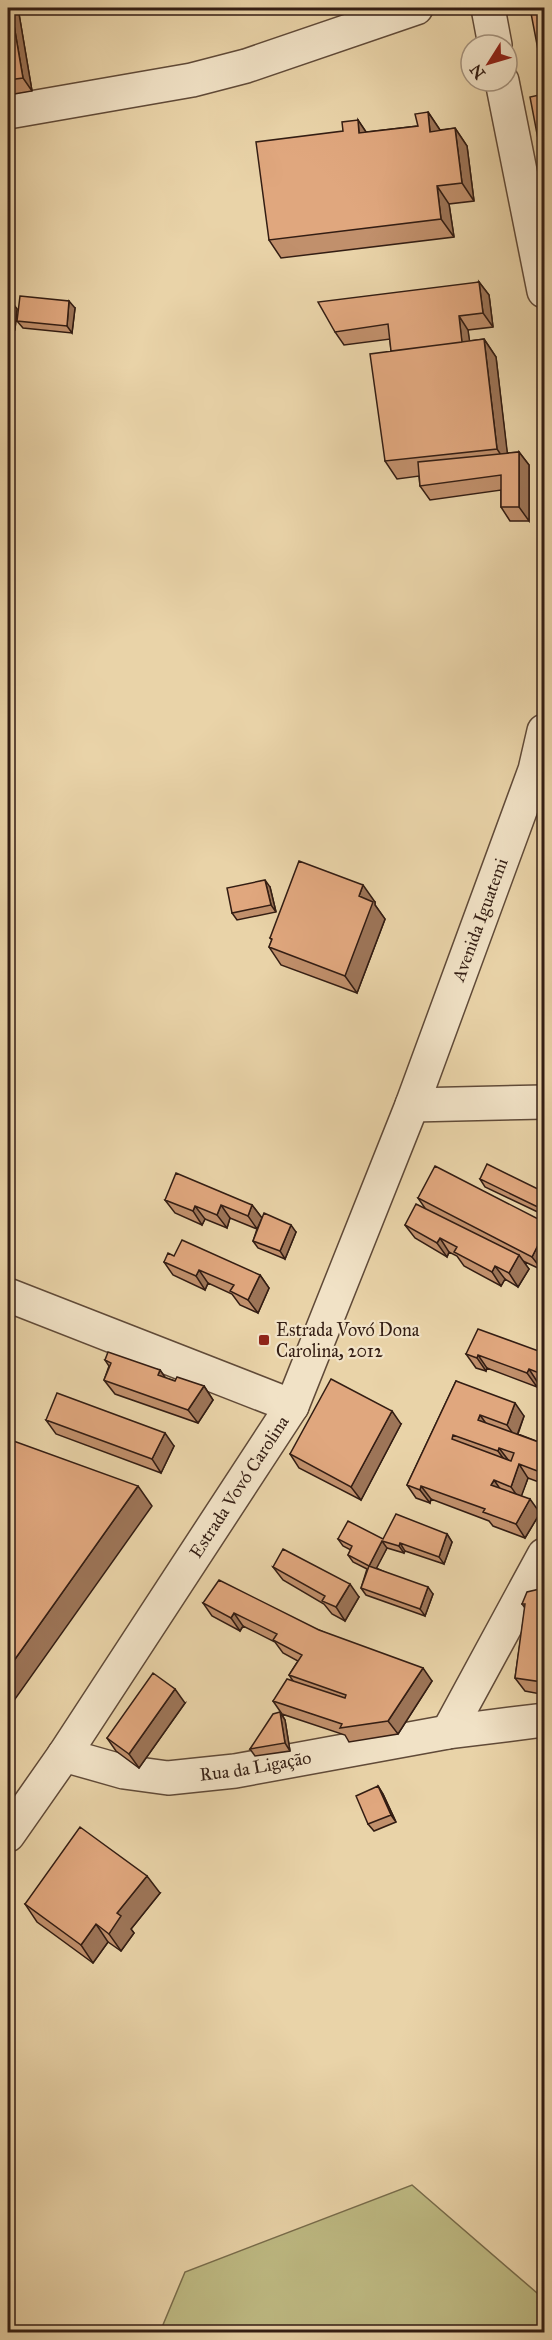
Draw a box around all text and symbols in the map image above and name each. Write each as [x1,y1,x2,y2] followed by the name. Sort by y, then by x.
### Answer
[459,33,519,93] north arrow
[465,60,489,83] text: N
[447,855,513,985] street label: Avenida Iguatemi
[276,1319,420,1362] place label: Estrada Vovó Dona Carolina, 2012
[257,1333,271,1347] marker: Estrada Vovó Dona Carolina, 2012
[185,1411,294,1562] street label: Estrada Vovó Carolina
[198,1746,313,1786] street label: Rua da Ligação

